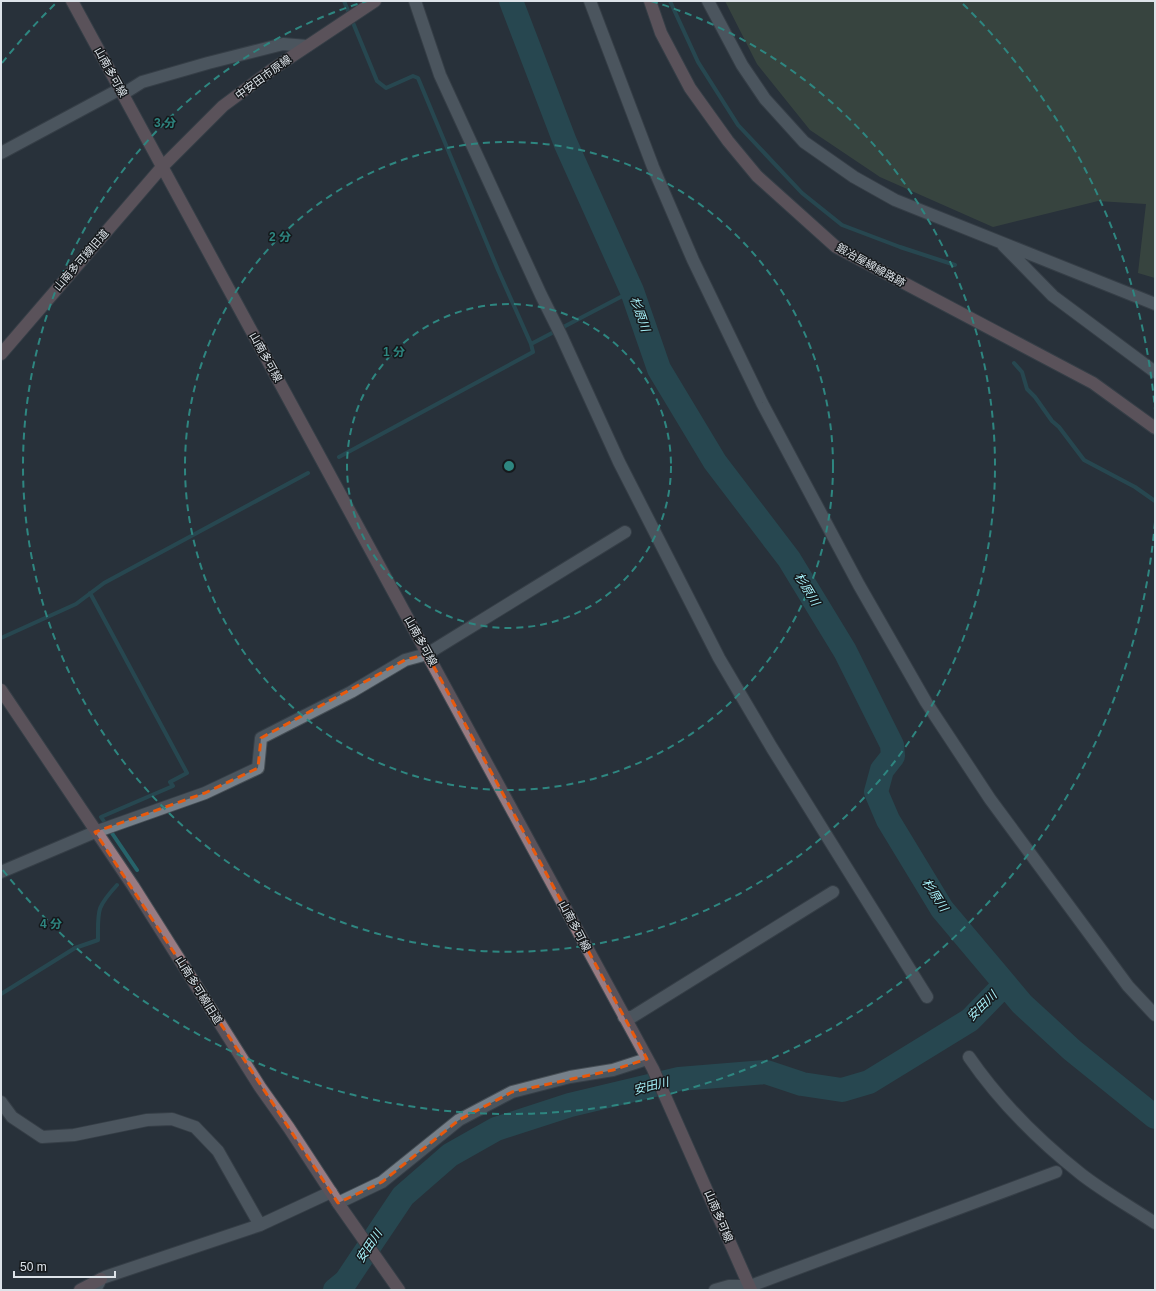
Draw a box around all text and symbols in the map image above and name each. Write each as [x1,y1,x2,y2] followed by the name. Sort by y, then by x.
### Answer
[92,45,130,99] street label: 山南多可線
[233,53,293,101] street label: 中安田市原線
[154,116,176,130] text: 3 分
[51,227,111,293] street label: 山南多可線旧道
[269,230,291,244] text: 2 分
[834,241,908,289] street label: 鍛冶屋線線路跡
[628,295,653,335] water label: 杉原川
[247,330,285,384] street label: 山南多可線
[383,345,405,359] text: 1 分
[502,459,516,473] centre of rings
[792,570,823,610] water label: 杉原川
[402,614,440,668] street label: 山南多可線
[919,876,952,916] water label: 杉原川
[557,899,593,953] street label: 山南多可線
[40,917,62,931] text: 4 分
[174,954,224,1026] street label: 山南多可線旧道
[964,987,1001,1024] water label: 安田川
[632,1074,672,1097] water label: 安田川
[703,1188,735,1244] street label: 山南多可線
[353,1226,386,1265] water label: 安田川
[14,1253,115,1279] scale bar
[20,1260,47,1274] text: 50 m

